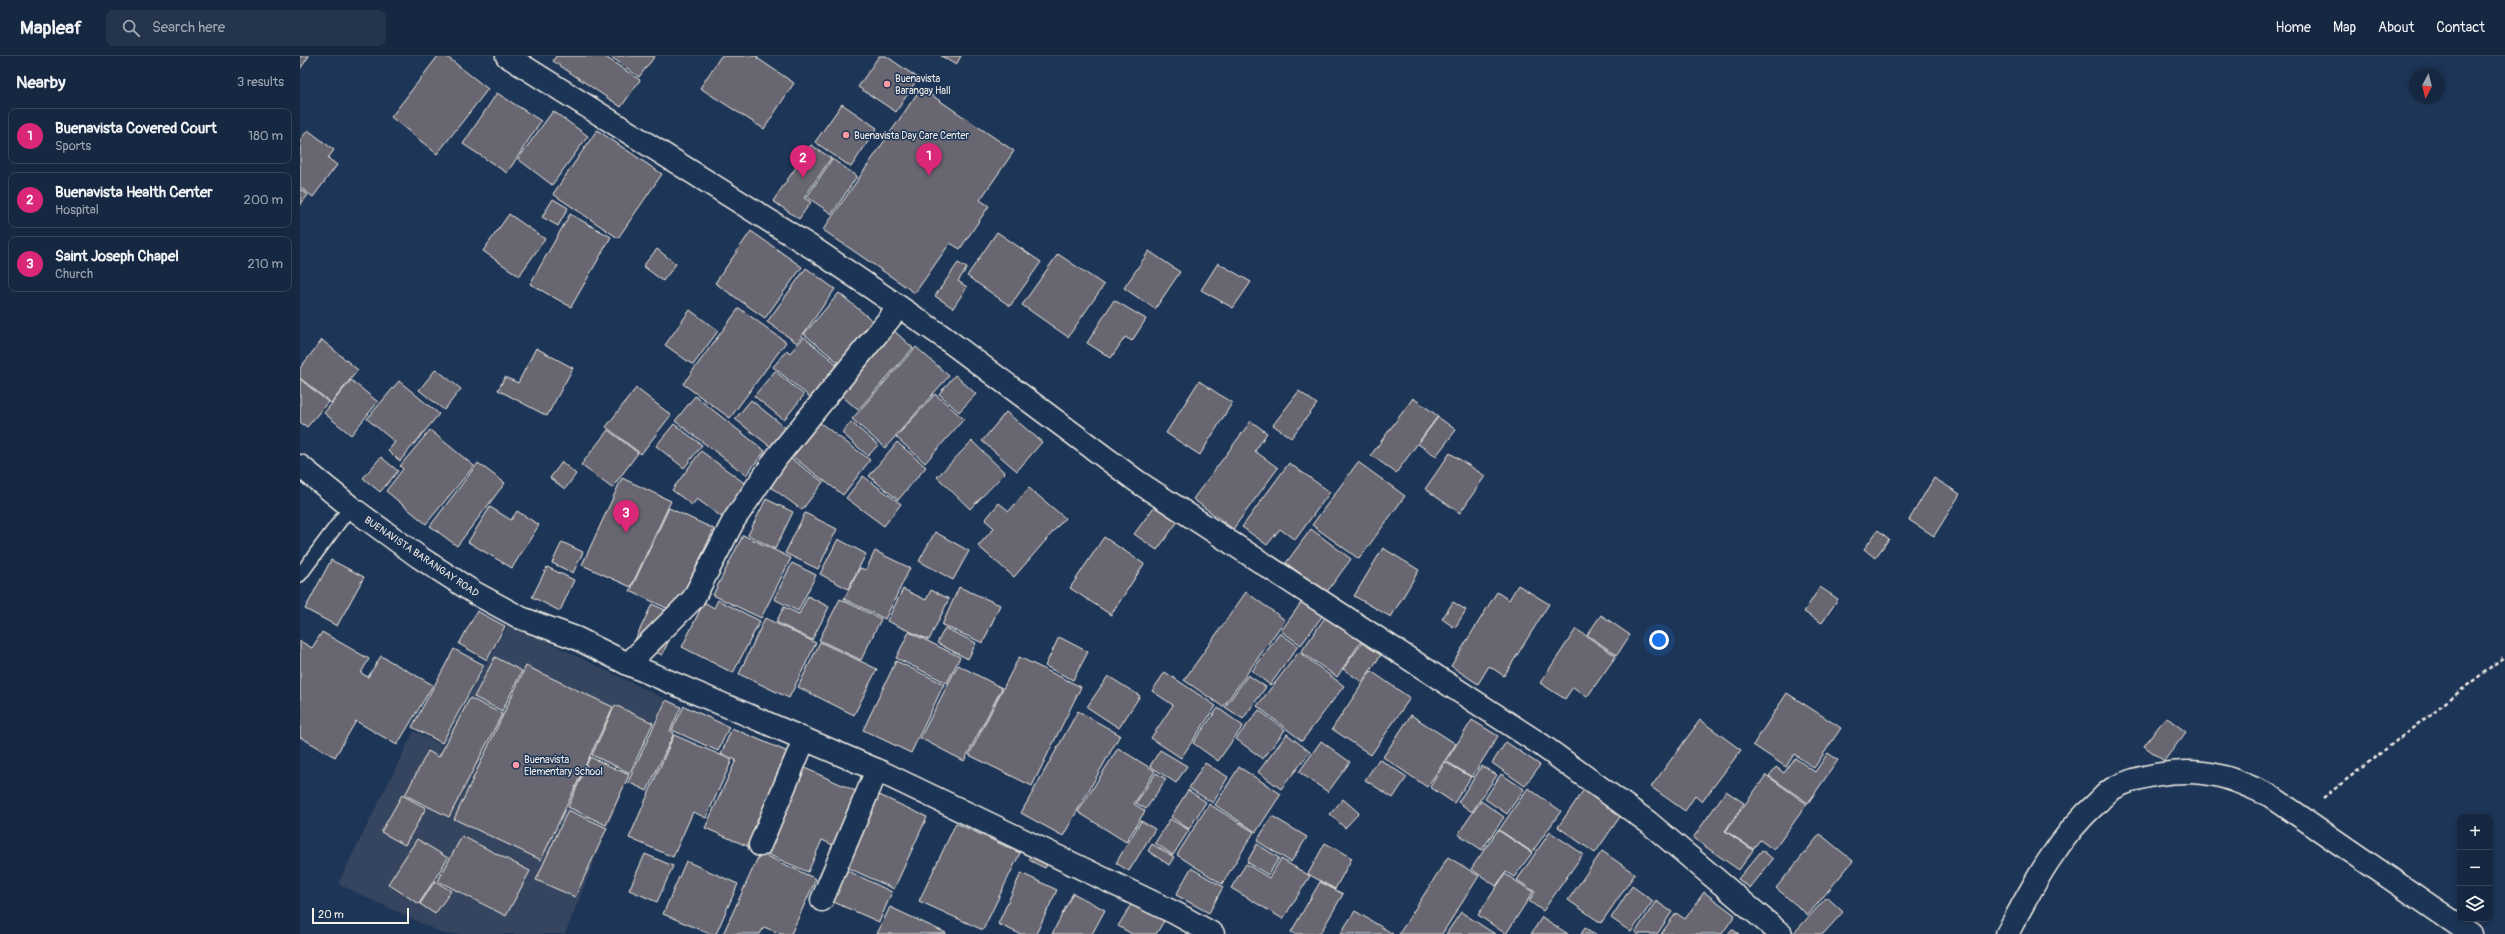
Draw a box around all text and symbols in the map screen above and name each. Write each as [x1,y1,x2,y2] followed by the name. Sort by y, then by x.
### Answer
[106,10,386,46] search box
[20,16,82,40] text: Mapleaf
[120,17,142,39] icon: search
[152,18,225,37] text: Search here
[2276,19,2311,36] text: Home
[2333,19,2356,36] text: Map
[2378,19,2414,36] text: About
[2436,19,2485,36] text: Contact
[2409,68,2445,104] north arrow
[16,72,65,93] text: Nearby
[895,73,951,97] place label: Buenavista Barangay Hall
[237,74,284,90] text: 3 results
[882,79,892,89] marker: Buenavista Barangay Hall
[55,119,217,138] text: Buenavista Covered Court
[27,128,33,144] text: 1
[248,128,283,144] text: 180 m
[841,130,851,140] marker: Buenavista Day Care Center
[854,130,969,142] place label: Buenavista Day Care Center
[55,138,91,154] text: Sports
[916,143,942,176] pin: 1
[790,145,816,178] pin: 2
[55,183,213,202] text: Buenavista Health Center
[26,192,34,208] text: 2
[244,192,283,208] text: 200 m
[55,202,99,218] text: Hospital
[55,247,179,266] text: Saint Joseph Chapel
[26,256,34,272] text: 3
[247,256,283,272] text: 210 m
[55,266,93,282] text: Church
[613,500,639,533] pin: 3
[362,514,481,600] street label: BUENAVISTA BARANGAY ROAD
[1649,630,1669,650] your location
[524,754,603,778] place label: Buenavista Elementary School
[511,760,521,770] marker: Buenavista Elementary School
[2457,814,2493,922] map controls
[2457,814,2493,850] button: +
[2457,850,2493,886] button: −
[2457,886,2493,922] button: layers
[312,906,409,925] scale bar
[318,908,344,921] text: 20 m

